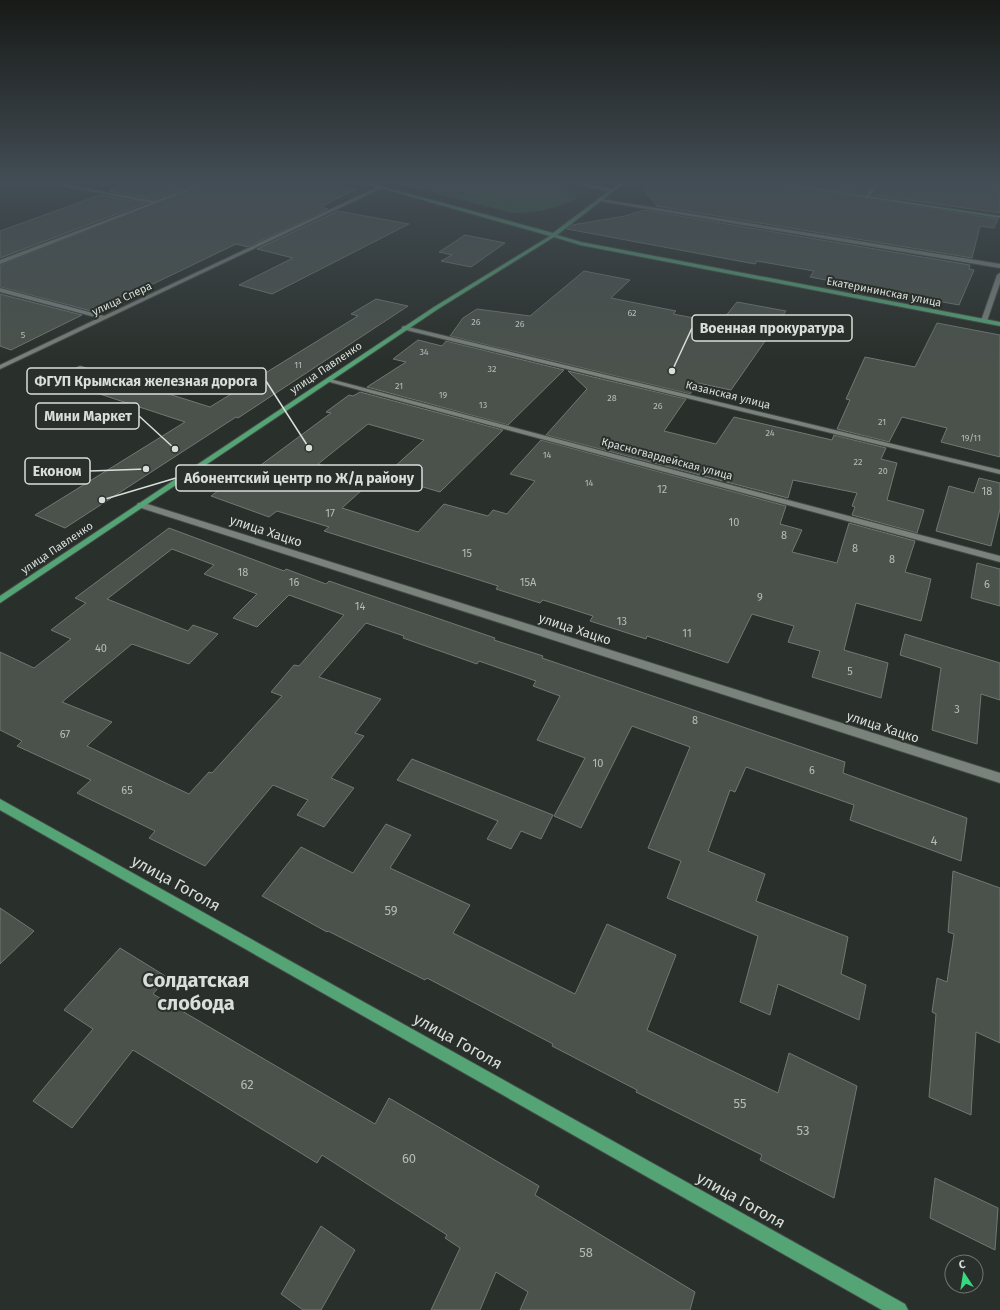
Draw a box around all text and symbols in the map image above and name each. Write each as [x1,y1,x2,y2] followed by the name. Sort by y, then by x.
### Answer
[825,274,943,310] street label: Екатерининская улица
[90,279,154,319] street label: улица Спера
[627,308,637,318] house number: 62
[692,315,852,341] callout: Военная прокуратура
[471,317,481,327] house number: 26
[515,319,525,329] house number: 26
[700,320,845,337] text: Военная прокуратура
[21,330,26,340] house number: 5
[288,339,364,397] street label: улица Павленко
[419,347,429,357] house number: 34
[294,360,302,370] house number: 11
[488,364,496,374] house number: 32
[27,368,266,394] callout: ФГУП Крымская железная дорога
[35,373,258,390] text: ФГУП Крымская железная дорога
[684,378,772,412] street label: Казанская улица
[395,381,403,391] house number: 21
[439,390,448,400] house number: 19
[607,393,617,403] house number: 28
[479,400,487,410] house number: 13
[653,401,663,411] house number: 26
[36,403,139,429] callout: Мини Маркет
[44,408,132,425] text: Мини Маркет
[878,417,886,427] house number: 21
[765,428,775,438] house number: 24
[961,433,981,443] house number: 19/11
[600,435,734,483] street label: Красногвардейская улица
[543,450,552,460] house number: 14
[854,457,862,467] house number: 22
[25,458,90,484] callout: Економ
[33,463,81,480] text: Економ
[176,465,422,491] callout: Абонентский центр по Ж/д району
[878,466,888,476] house number: 20
[183,470,415,487] text: Абонентский центр по Ж/д району
[585,478,594,488] house number: 14
[657,483,667,496] house number: 12
[982,485,992,498] house number: 18
[325,507,335,520] house number: 17
[228,512,304,550] street label: улица Хацко
[729,516,739,529] house number: 10
[19,519,95,577] street label: улица Павленко
[781,529,787,542] house number: 8
[852,542,858,555] house number: 8
[462,547,473,560] house number: 15
[889,553,895,566] house number: 8
[238,566,248,579] house number: 18
[289,576,299,589] house number: 16
[520,576,537,589] house number: 15А
[984,578,990,591] house number: 6
[757,591,763,604] house number: 9
[355,600,365,613] house number: 14
[537,610,613,648] street label: улица Хацко
[617,615,627,628] house number: 13
[682,627,692,640] house number: 11
[95,642,107,655] house number: 40
[847,665,853,678] house number: 5
[954,703,960,716] house number: 3
[845,708,921,746] street label: улица Хацко
[692,714,698,727] house number: 8
[60,728,70,741] house number: 67
[593,757,603,770] house number: 10
[809,764,815,777] house number: 6
[121,784,133,797] house number: 65
[931,833,938,848] house number: 4
[128,851,224,915] street label: улица Гоголя
[384,903,398,918] house number: 59
[143,968,249,1015] district label: Солдатская слобода
[410,1009,506,1073] street label: улица Гоголя
[240,1077,254,1092] house number: 62
[734,1096,746,1111] house number: 55
[797,1123,809,1138] house number: 53
[402,1151,416,1166] house number: 60
[693,1168,789,1232] street label: улица Гоголя
[579,1245,593,1260] house number: 58
[944,1254,984,1294] north arrow
[958,1258,967,1272] text: С

